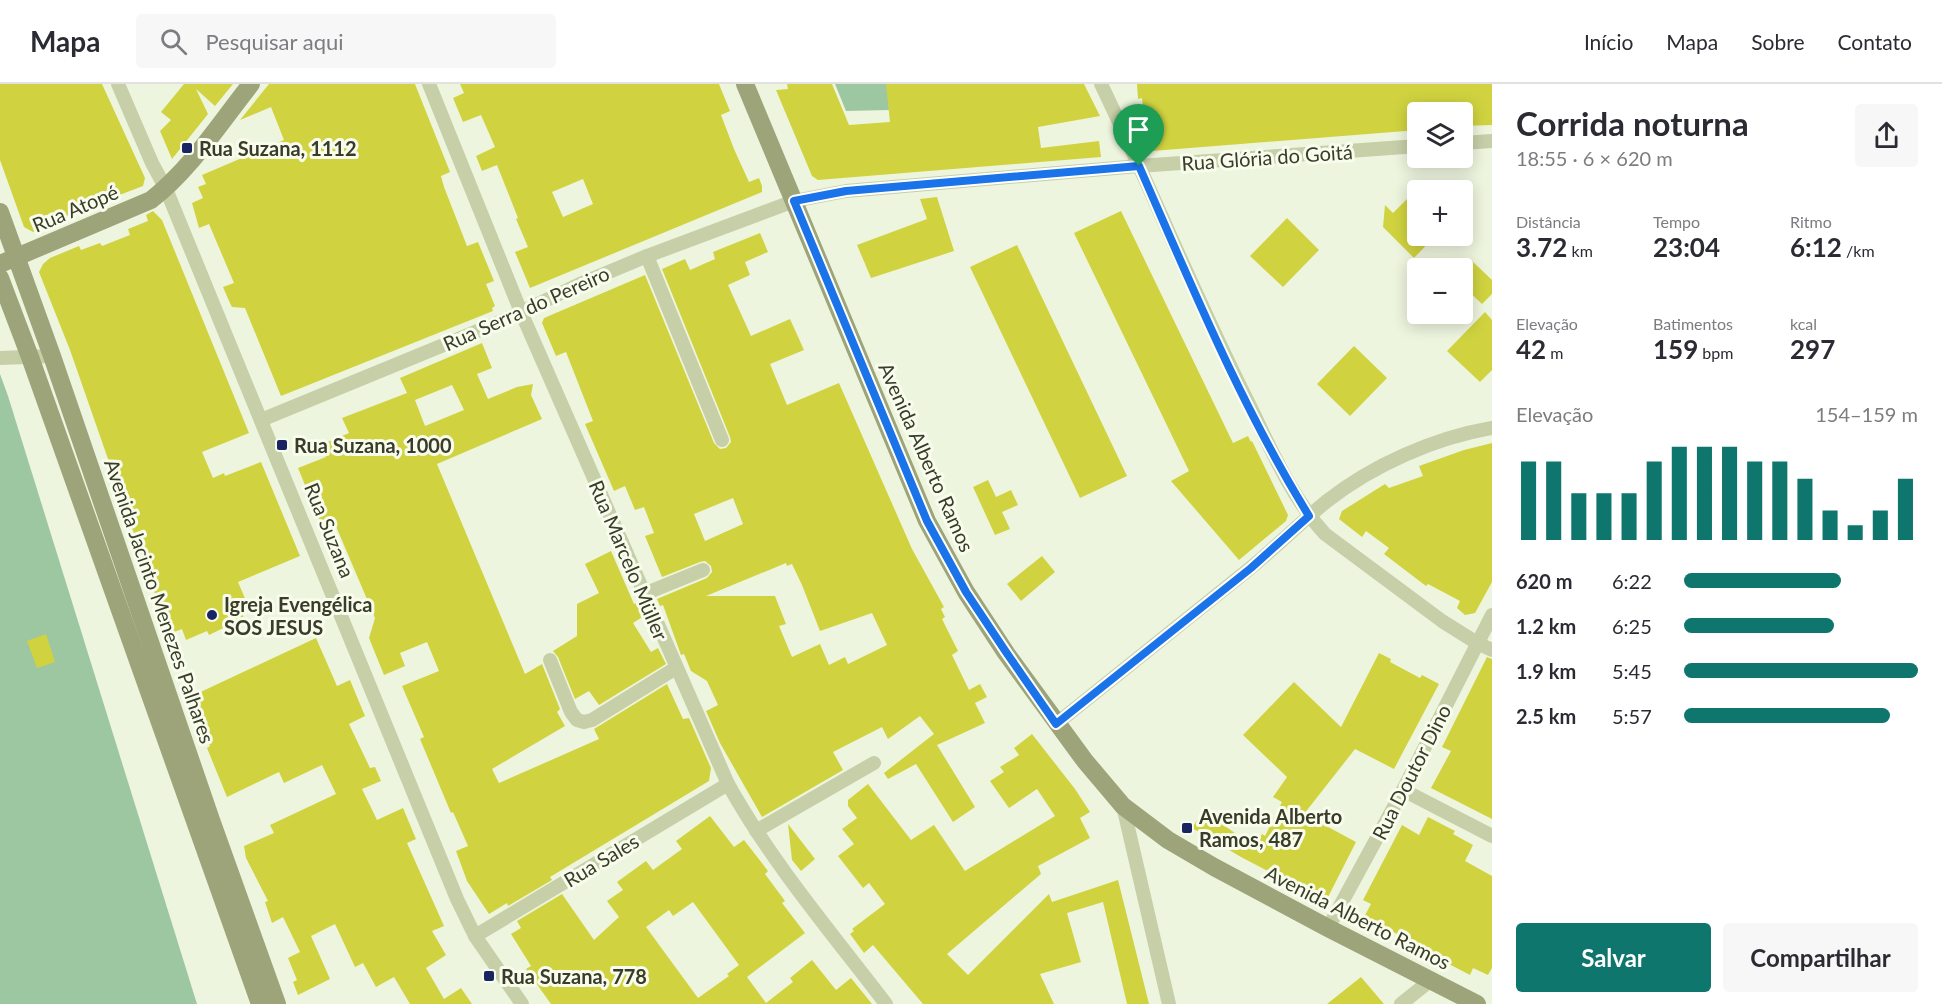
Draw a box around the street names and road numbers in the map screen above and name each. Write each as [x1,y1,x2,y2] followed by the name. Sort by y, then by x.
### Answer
[1181,139,1353,175] street label: Rua Glória do Goitá
[29,179,121,237] street label: Rua Atopé
[439,261,613,355] street label: Rua Serra do Pereiro
[874,359,980,555] street label: Avenida Alberto Ramos
[100,456,220,746] street label: Avenida Jacinto Menezes Palhares
[584,476,674,644] street label: Rua Marcelo Müller
[300,479,360,581] street label: Rua Suzana
[1367,700,1455,844] street label: Rua Doutor Dino
[559,828,643,892] street label: Rua Sales
[1261,860,1455,974] street label: Avenida Alberto Ramos

